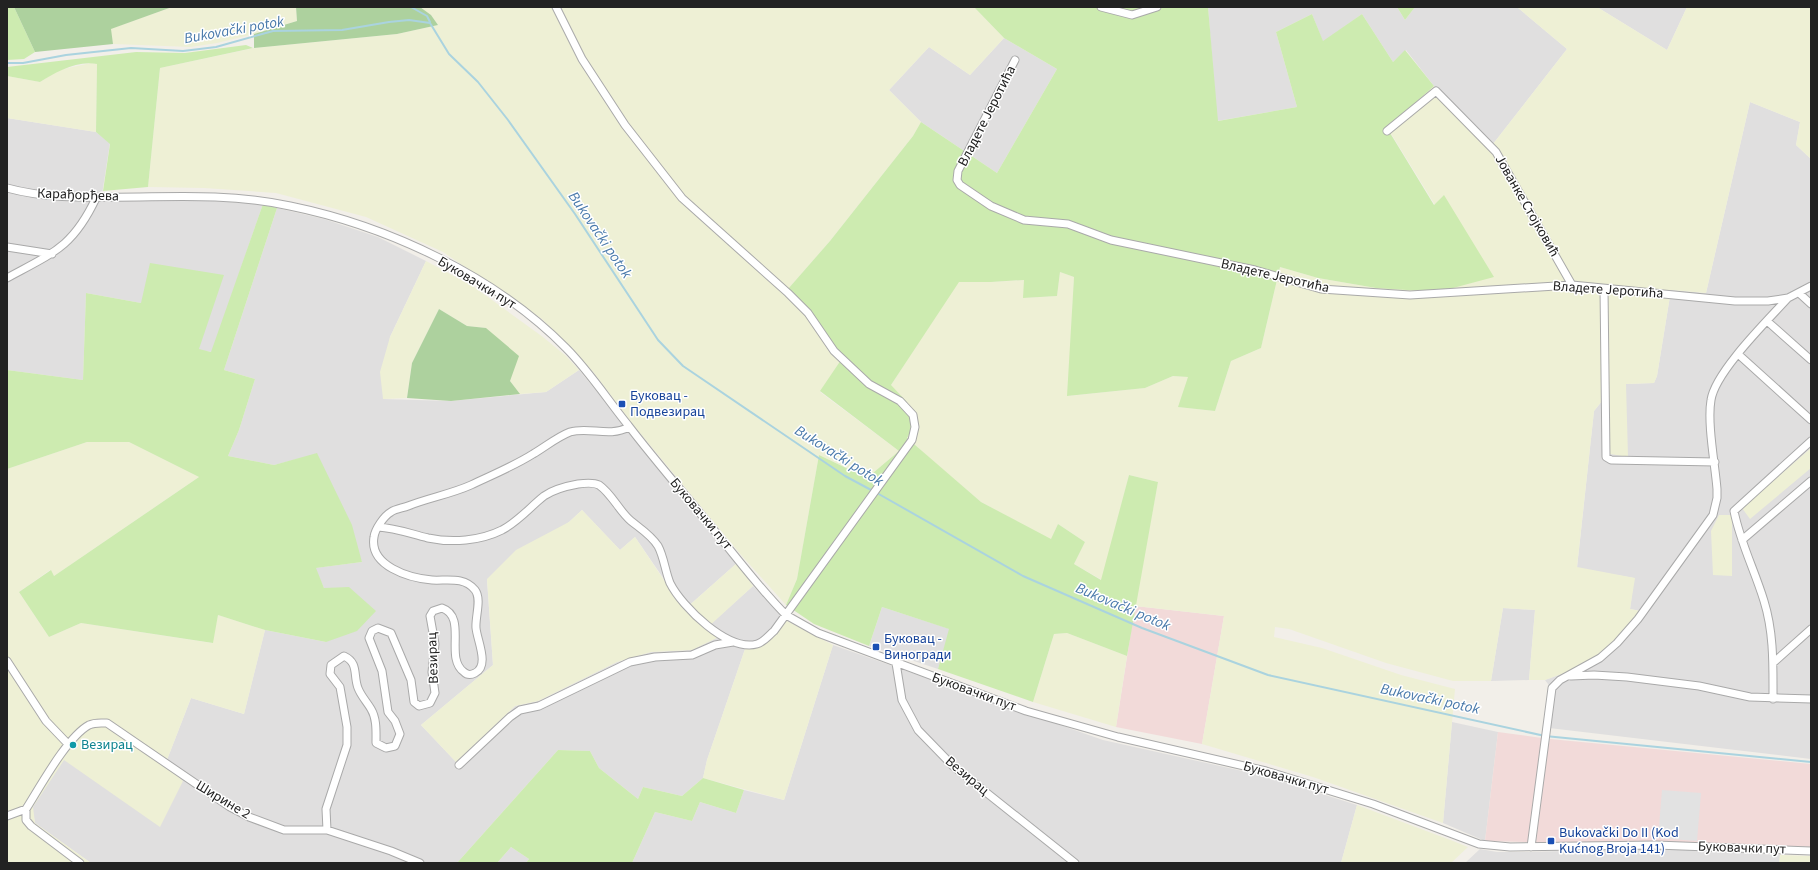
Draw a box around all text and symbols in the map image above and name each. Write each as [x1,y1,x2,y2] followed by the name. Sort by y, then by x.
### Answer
[182,11,286,49] water label: Bukovački potok
[953,62,1021,170] street label: Владете Јеротића
[1490,151,1564,261] street label: Јованке Стојковић
[37,184,119,206] street label: Карађорђева
[563,187,637,283] water label: Bukovački potok
[434,252,521,315] street label: Буковачки пут
[1219,254,1331,298] street label: Владете Јеротића
[1552,276,1664,304] street label: Владете Јеротића
[630,386,705,422] place label: Буковац - Подвезирац
[617,399,627,409] marker: Буковац - Подвезирац
[791,420,888,492] water label: Bukovački potok
[665,474,737,555] street label: Буковачки пут
[1072,578,1174,637] water label: Bukovački potok
[884,629,951,665] place label: Буковац - Виногради
[422,632,444,684] street label: Везирац
[871,642,881,652] marker: Буковац - Виногради
[929,667,1019,717] street label: Буковачки пут
[1378,678,1482,720] water label: Bukovački potok
[81,735,133,755] place label: Везирац
[68,740,78,750] marker: Везирац
[941,752,993,800] street label: Везирац
[1241,756,1332,800] street label: Буковачки пут
[192,776,254,824] street label: Ширине 2
[1559,823,1679,859] place label: Bukovački Do II (Kod Kućnog Broja 141)
[1546,836,1556,846] marker: Bukovački Do II (Kod Kućnog Broja 141)
[1697,836,1787,860] street label: Буковачки пут

